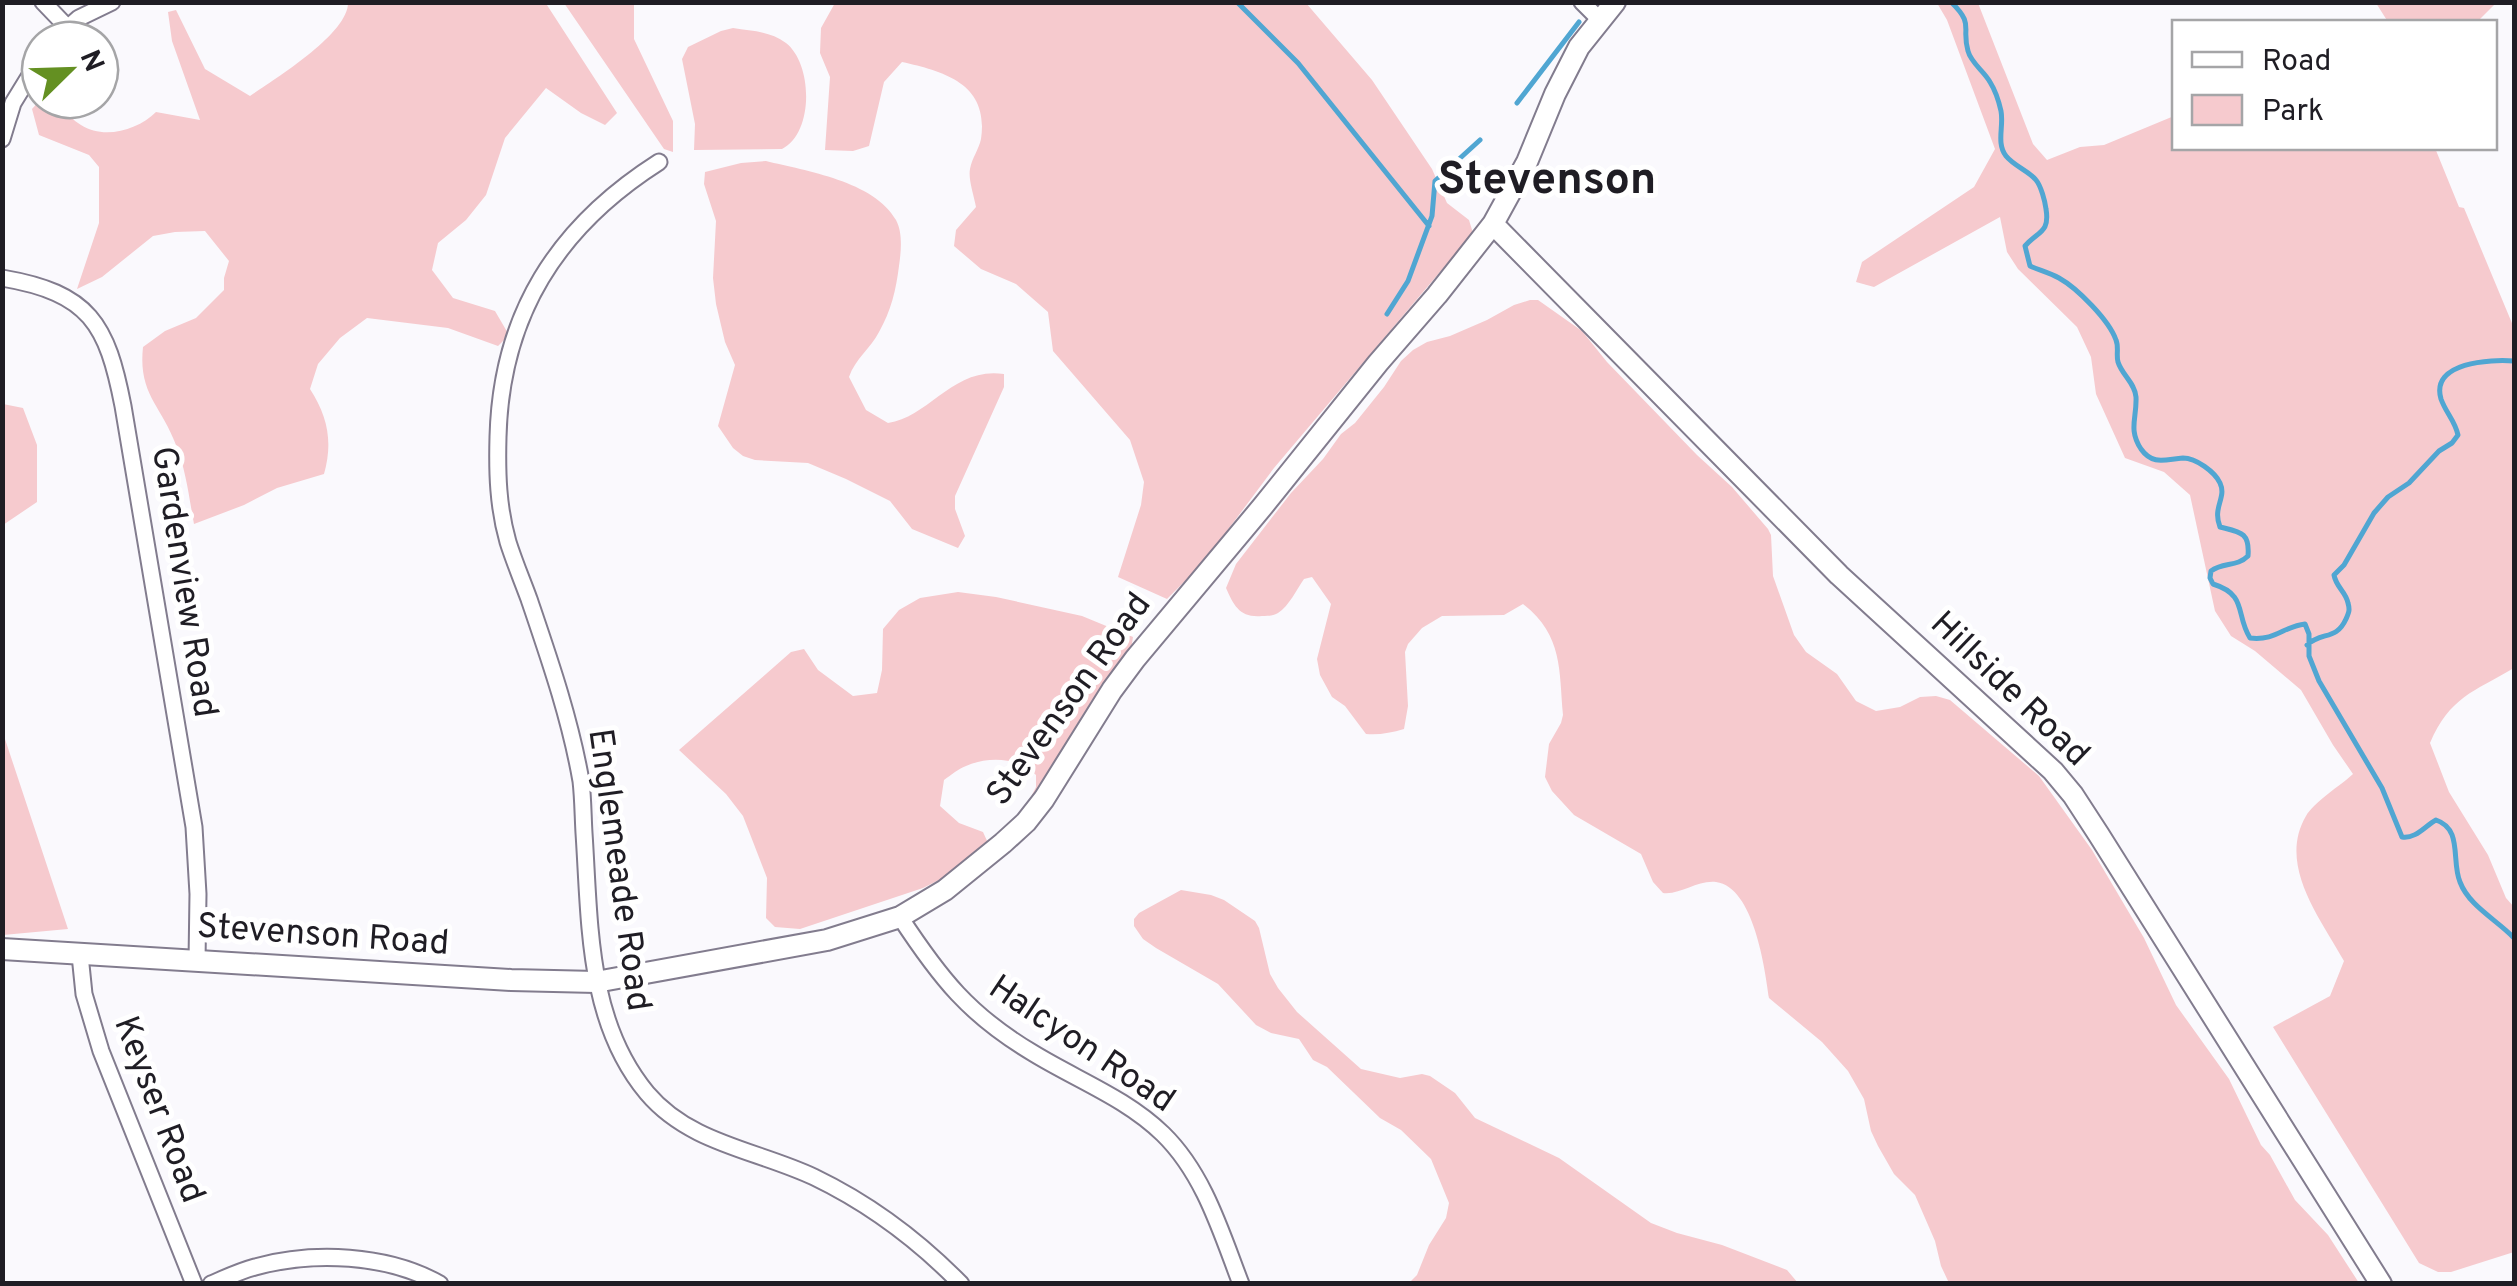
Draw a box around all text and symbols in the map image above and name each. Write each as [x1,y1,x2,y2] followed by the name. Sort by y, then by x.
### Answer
[20,20,120,120] north arrow
[2172,20,2497,150] legend
[2262,44,2331,81] text: Road
[70,45,111,78] text: N
[2262,94,2324,131] text: Park
[1438,153,1656,210] district label: Stevenson
[140,443,226,721] street label: Gardenview Road
[978,585,1162,815] street label: Stevenson Road
[1920,603,2098,777] street label: Hillside Road
[576,726,660,1014] street label: Englemeade Road
[195,905,451,967] street label: Stevenson Road
[979,967,1183,1123] street label: Halcyon Road
[102,1010,214,1210] street label: Keyser Road

